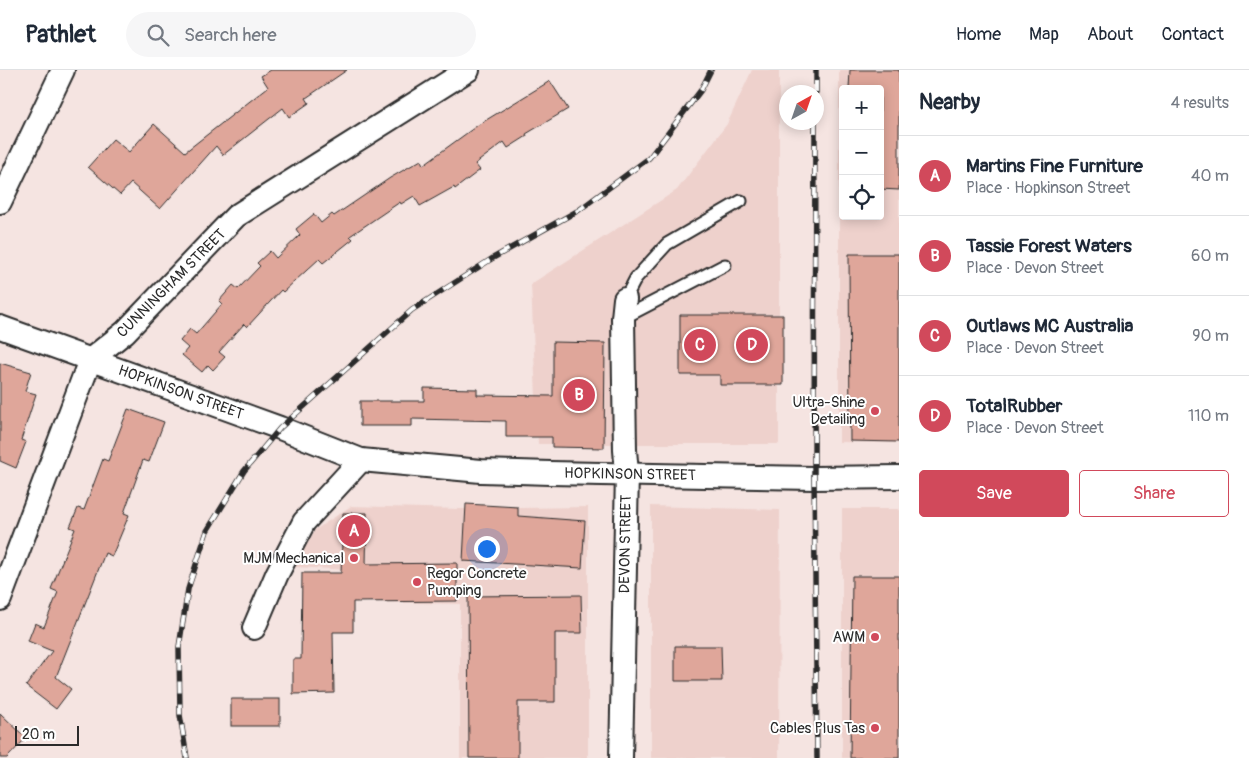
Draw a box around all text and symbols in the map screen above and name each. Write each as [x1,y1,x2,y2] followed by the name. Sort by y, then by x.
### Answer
[126,12,476,57] search box
[25,20,96,49] text: Pathlet
[144,21,172,49] icon: search
[184,23,277,47] text: Search here
[956,23,1001,46] text: Home
[1029,23,1059,46] text: Map
[1087,23,1133,46] text: About
[1161,23,1224,46] text: Contact
[779,85,824,130] north arrow
[839,85,884,220] map controls
[839,85,884,130] button: +
[919,89,980,116] text: Nearby
[1171,93,1229,113] text: 4 results
[839,130,884,175] button: −
[966,154,1143,178] text: Martins Fine Furniture
[930,166,940,186] text: A
[1191,166,1229,186] text: 40 m
[839,175,884,220] button: locate
[966,178,1130,198] text: Place · Hopkinson Street
[113,225,230,342] street label: CUNNINGHAM STREET
[966,234,1132,258] text: Tassie Forest Waters
[930,246,940,266] text: B
[1191,246,1229,266] text: 60 m
[966,258,1104,278] text: Place · Devon Street
[966,314,1133,338] text: Outlaws MC Australia
[684,326,716,364] pin: C
[736,326,768,364] pin: D
[930,326,940,346] text: C
[1192,326,1229,346] text: 90 m
[966,338,1104,358] text: Place · Devon Street
[116,361,246,424] street label: HOPKINSON STREET
[563,376,595,414] pin: B
[792,393,866,429] place label: Ultra-Shine Detailing
[966,394,1062,418] text: TotalRubber
[869,405,881,417] marker: Ultra-Shine Detailing
[930,406,940,426] text: D
[1188,406,1229,426] text: 110 m
[966,418,1104,438] text: Place · Devon Street
[564,464,696,485] street label: HOPKINSON STREET
[919,470,1069,517] button: Save
[1079,470,1229,517] button: Share
[615,494,636,594] street label: DEVON STREET
[338,512,370,550] pin: A
[474,536,500,562] your location
[243,549,344,568] place label: MJM Mechanical
[348,552,360,564] marker: MJM Mechanical
[427,564,527,600] place label: Regor Concrete Pumping
[411,576,423,588] marker: Regor Concrete Pumping
[833,628,865,647] place label: AWM
[869,631,881,643] marker: AWM
[770,719,865,738] place label: Cables Plus Tas
[869,722,881,734] marker: Cables Plus Tas
[15,723,79,746] scale bar
[22,726,55,743] text: 20 m

